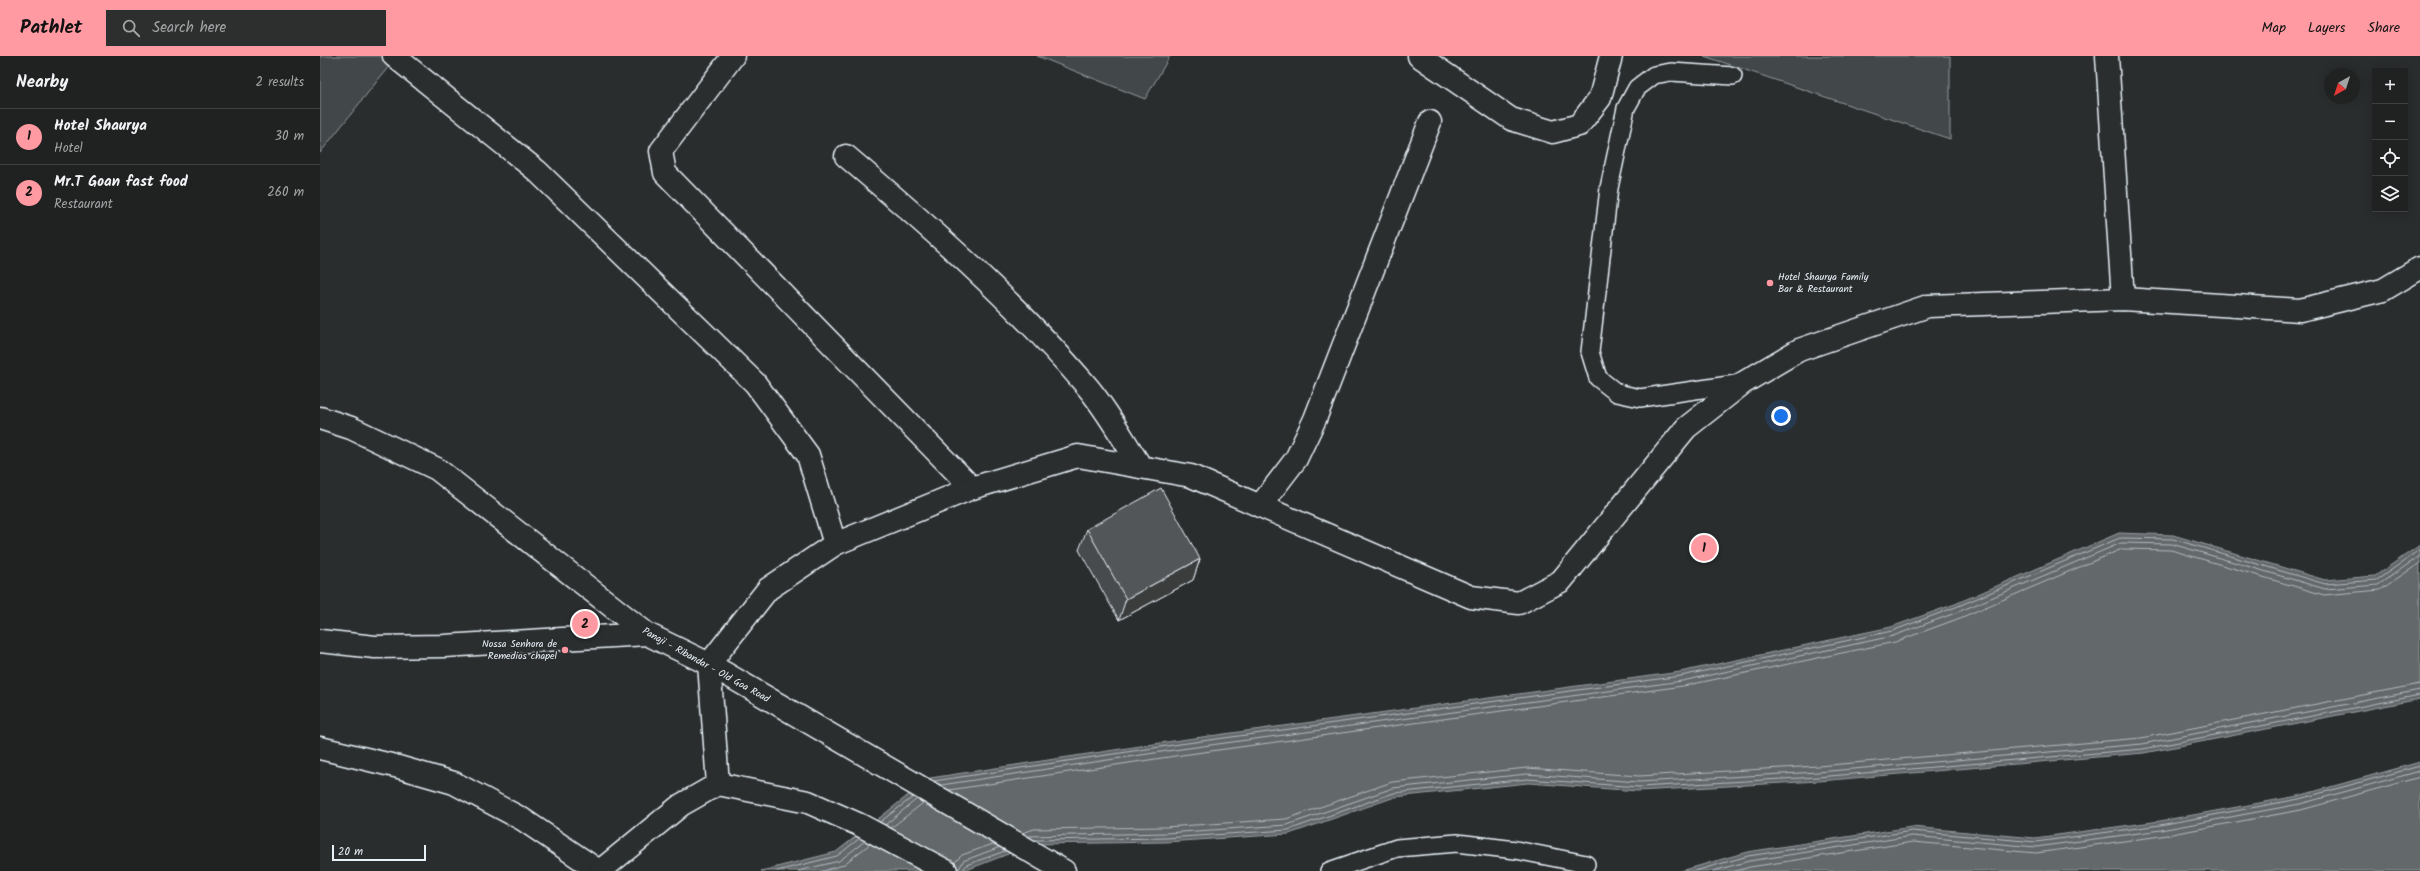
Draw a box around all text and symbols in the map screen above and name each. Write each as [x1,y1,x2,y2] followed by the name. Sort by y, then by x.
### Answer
[106,10,386,46] search box
[20,13,82,43] text: Pathlet
[152,16,226,40] text: Search here
[120,17,142,39] icon: search
[2262,17,2286,39] text: Map
[2308,17,2346,39] text: Layers
[2368,17,2400,39] text: Share
[2324,68,2360,104] north arrow
[2372,68,2408,212] map controls
[2372,68,2408,104] button: +
[16,69,68,96] text: Nearby
[256,72,304,93] text: 2 results
[2372,104,2408,140] button: −
[54,114,147,138] text: Hotel Shaurya
[27,126,31,147] text: 1
[275,126,304,147] text: 30 m
[54,138,83,159] text: Hotel
[2372,140,2408,176] button: locate
[54,170,188,194] text: Mr.T Goan fast food
[2372,176,2408,212] button: layers
[25,182,33,203] text: 2
[267,182,304,203] text: 260 m
[54,194,113,215] text: Restaurant
[1778,269,1869,297] place label: Hotel Shaurya Family Bar & Restaurant
[1765,278,1775,288] marker: Hotel Shaurya Family Bar & Restaurant
[1771,406,1791,426] your location
[1691,533,1717,563] pin: 1
[572,609,598,639] pin: 2
[639,623,774,707] street label: Panaji - Ribandar - Old Goa Road
[482,636,558,664] place label: Nossa Senhora de Remedios chapel
[560,645,570,655] marker: Nossa Senhora de Remedios chapel
[332,843,426,862] scale bar
[338,843,363,861] text: 20 m

